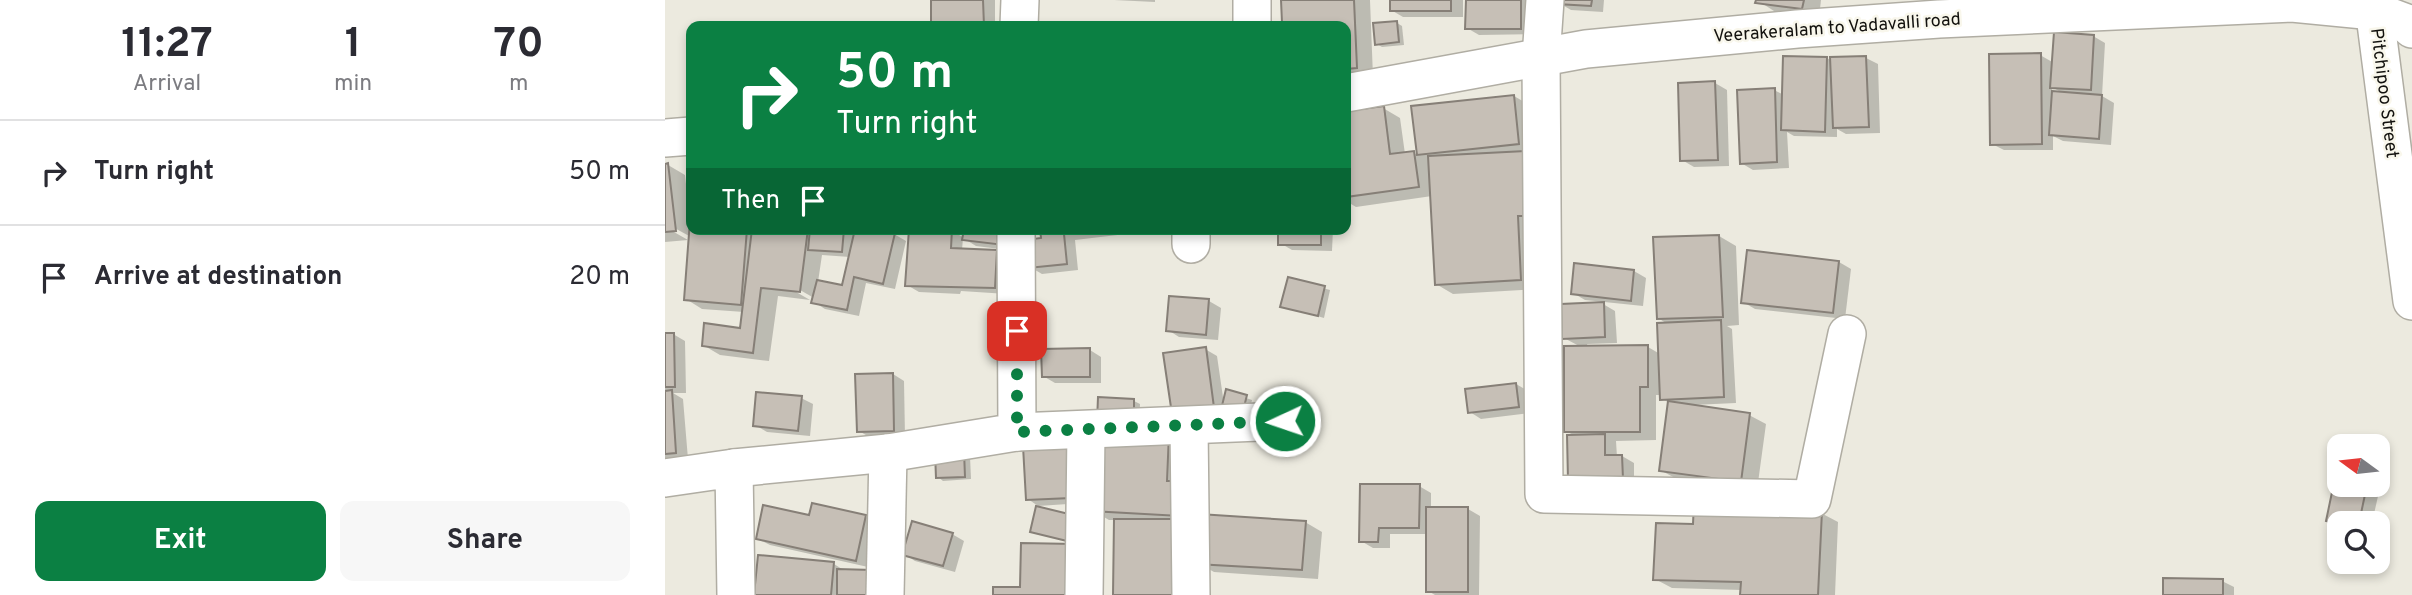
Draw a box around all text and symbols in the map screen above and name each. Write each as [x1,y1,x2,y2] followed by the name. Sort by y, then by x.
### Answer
[1713,8,1962,49] street label: Veerakeralam to Vadavalli road
[121,19,213,72] text: 11:27
[345,19,362,72] text: 1
[494,19,544,72] text: 70
[2364,27,2403,160] street label: Pitchipoo Street
[836,44,953,106] text: 50 m
[721,49,812,140] icon: right
[133,70,201,99] text: Arrival
[334,70,372,99] text: min
[509,70,528,99] text: m
[836,105,978,145] text: Turn right
[35,154,73,192] icon: right
[94,156,214,189] text: Turn right
[569,156,630,189] text: 50 m
[794,182,832,220] icon: arrive
[721,185,780,218] text: Then
[35,259,73,297] icon: arrive
[94,261,342,294] text: Arrive at destination
[569,261,630,294] text: 20 m
[987,301,1047,361] pin
[998,312,1036,350] icon: arrive
[1248,384,1322,458] position arrow
[2327,434,2391,497] north arrow
[2327,434,2390,574] map controls
[35,501,326,581] button: Exit
[340,501,630,581] button: Share
[2327,511,2390,574] button: search

